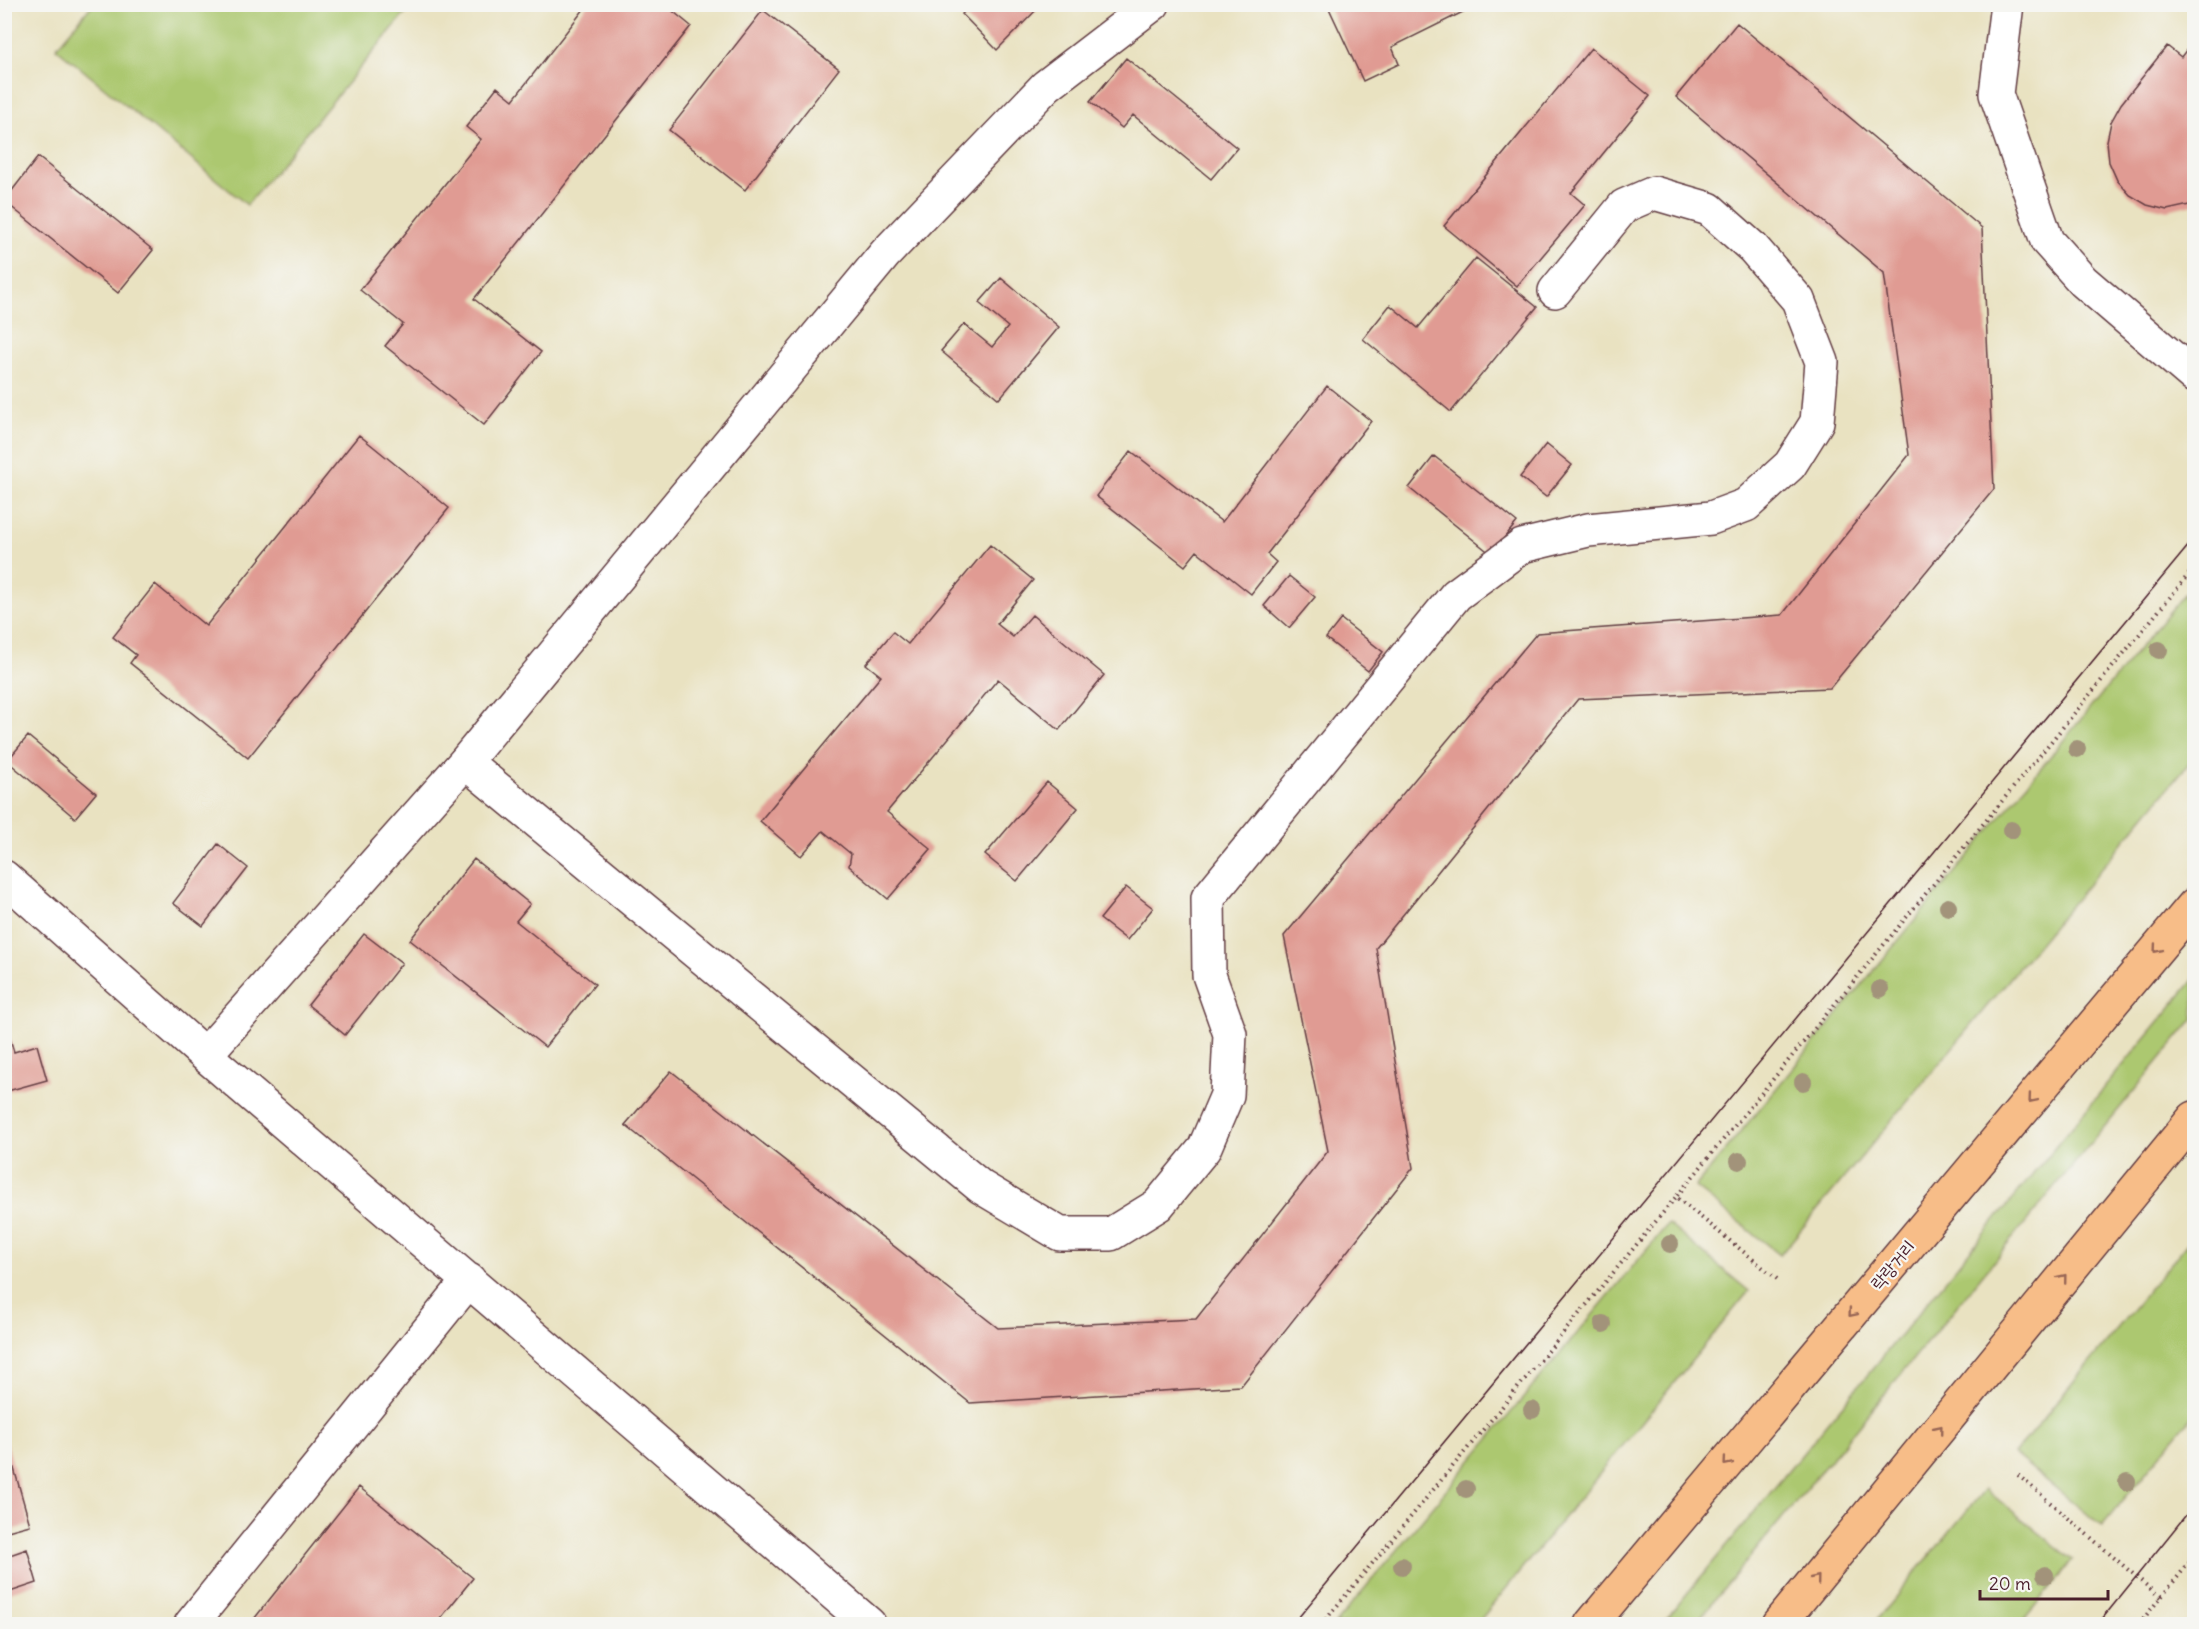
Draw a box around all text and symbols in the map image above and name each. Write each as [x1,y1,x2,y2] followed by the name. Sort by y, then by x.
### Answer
[2153,942,2164,953] one-way arrow
[2028,1092,2039,1103] one-way arrow
[1865,1235,1920,1294] street label: 락랑거리
[2056,1274,2067,1285] one-way arrow
[1849,1306,1860,1317] one-way arrow
[1932,1424,1943,1435] one-way arrow
[1723,1455,1734,1466] one-way arrow
[1980,1563,2108,1601] scale bar
[1989,1572,2031,1595] text: 20 m
[1808,1575,1819,1586] one-way arrow

